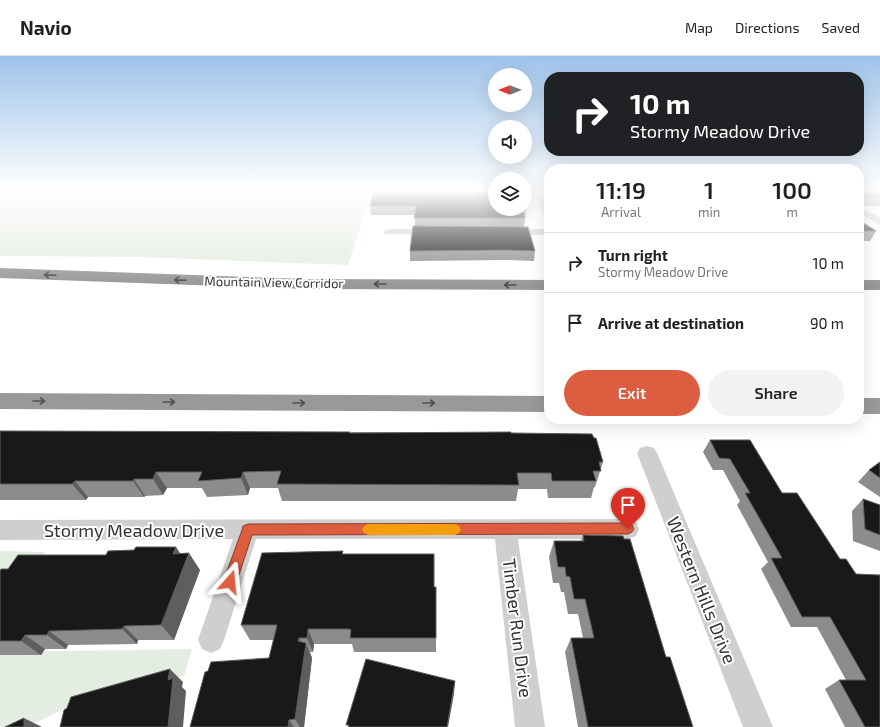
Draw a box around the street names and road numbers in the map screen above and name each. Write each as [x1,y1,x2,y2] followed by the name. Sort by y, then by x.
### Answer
[204,273,344,291] street label: Mountain View Corridor
[662,513,742,667] street label: Western Hills Drive
[44,519,224,541] street label: Stormy Meadow Drive
[499,557,537,699] street label: Timber Run Drive

